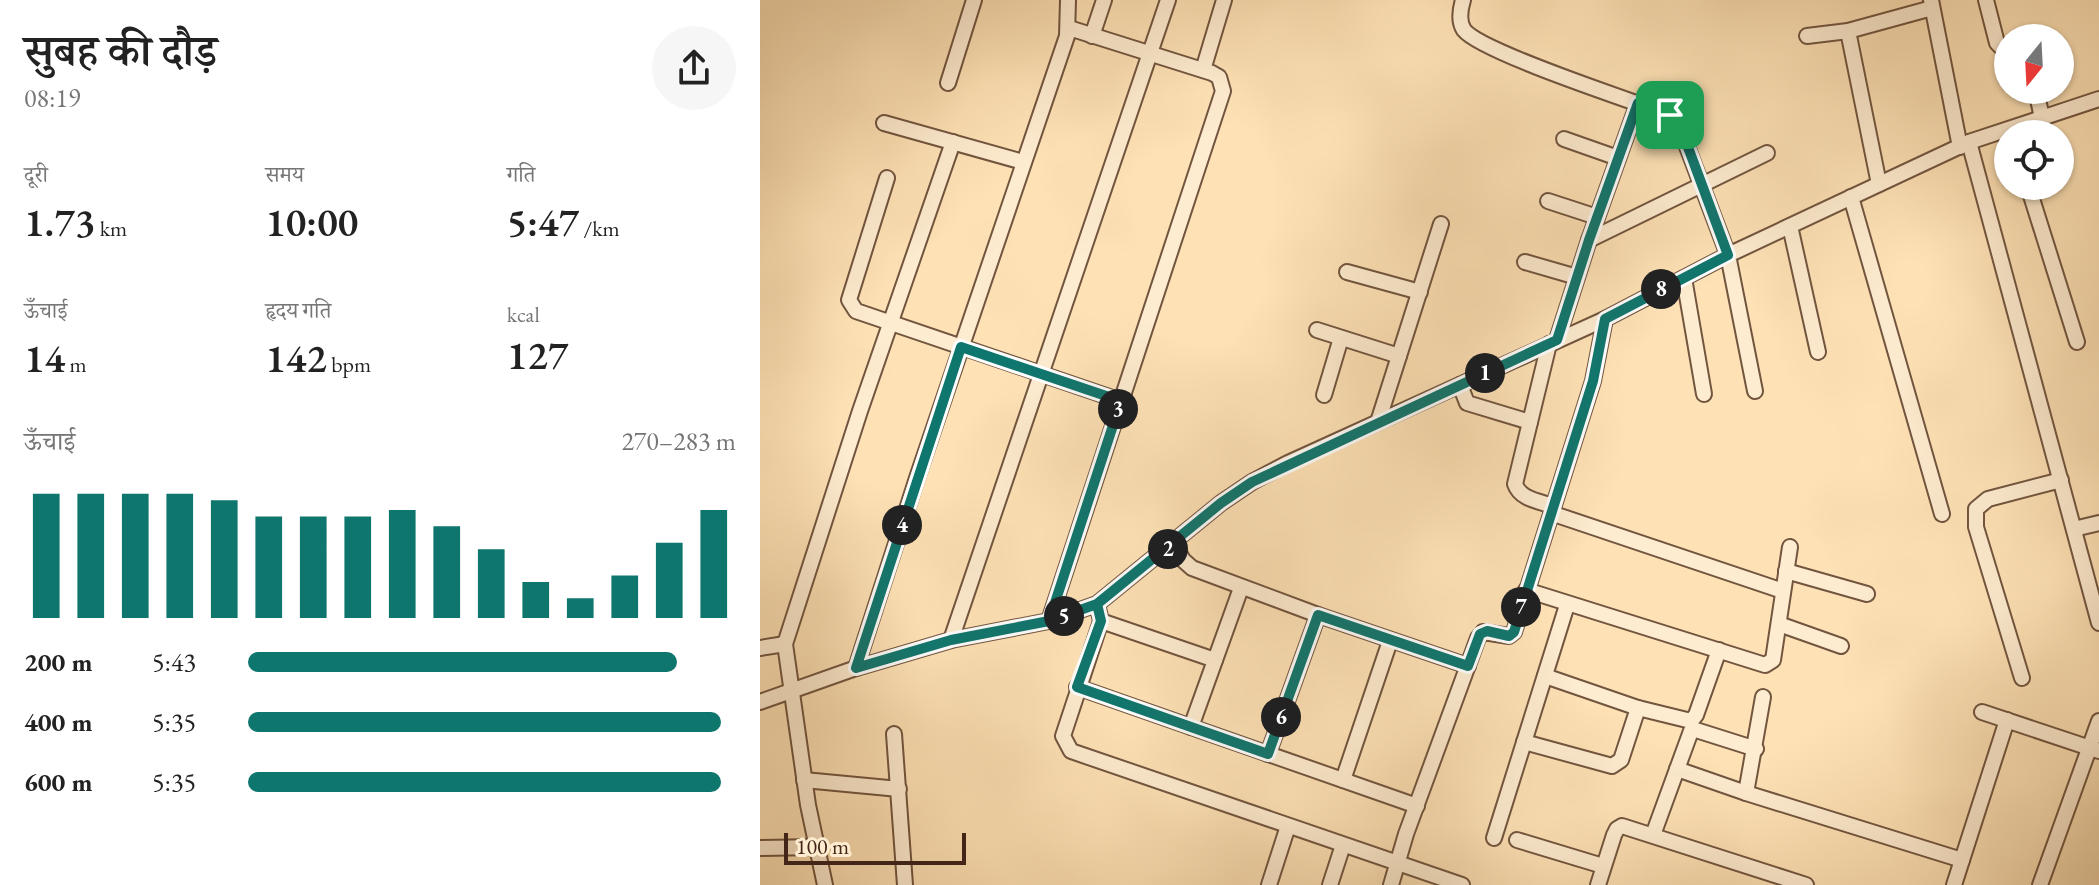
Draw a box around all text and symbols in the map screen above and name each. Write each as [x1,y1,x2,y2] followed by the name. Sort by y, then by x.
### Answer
[24,22,217,79] text: सुबह की दौड़
[1994,24,2074,104] north arrow
[1994,24,2074,200] map controls
[652,26,736,110] button: share
[24,81,80,115] text: 08:19
[1636,81,1704,149] pin
[1648,93,1692,137] icon: arrive
[1994,120,2074,200] button: locate
[24,160,48,189] text: दूरी
[265,160,304,189] text: समय
[507,160,535,189] text: गति
[24,196,95,248] text: 1.73
[265,196,358,248] text: 10:00
[507,196,579,248] text: 5:47
[95,214,127,243] text: km
[579,214,620,243] text: /km
[1641,269,1681,309] pin: 8
[1655,274,1667,303] text: 8
[24,296,67,325] text: ऊँचाई
[265,296,331,325] text: हृदय गति
[507,300,540,329] text: kcal
[507,329,568,381] text: 127
[24,332,65,384] text: 14
[265,332,327,384] text: 142
[65,350,87,379] text: m
[327,350,371,379] text: bpm
[1465,353,1505,393] pin: 1
[1479,358,1491,387] text: 1
[1098,389,1138,429] pin: 3
[1112,394,1124,423] text: 3
[24,424,75,458] text: ऊँचाई
[621,424,736,458] text: 270–283 m
[882,505,922,545] pin: 4
[896,510,908,539] text: 4
[1148,529,1188,569] pin: 2
[1162,534,1174,563] text: 2
[1501,587,1541,627] pin: 7
[1515,592,1527,621] text: 7
[1044,596,1084,636] pin: 5
[1058,601,1070,630] text: 5
[24,645,92,679] text: 200 m
[152,645,196,679] text: 5:43
[1261,697,1301,737] pin: 6
[1275,702,1287,731] text: 6
[24,705,92,739] text: 400 m
[152,705,196,739] text: 5:35
[24,765,92,799] text: 600 m
[152,765,196,799] text: 5:35
[784,829,966,865] scale bar
[796,832,849,861] text: 100 m

